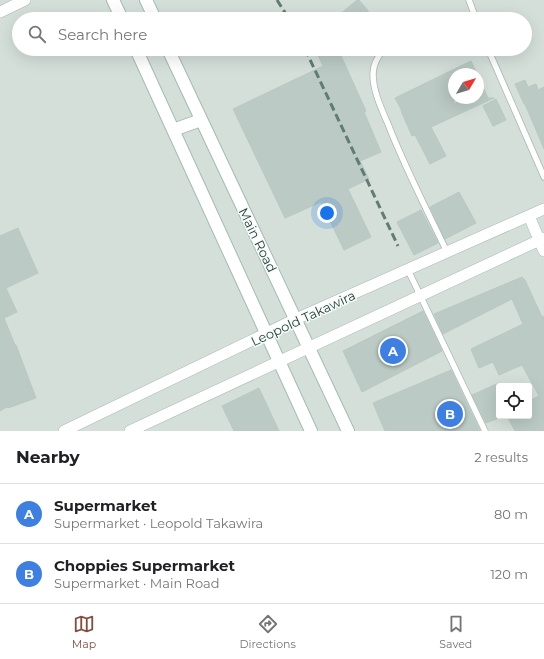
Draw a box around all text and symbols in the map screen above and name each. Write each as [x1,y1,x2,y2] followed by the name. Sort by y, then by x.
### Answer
[12,12,532,56] search box
[26,23,48,45] icon: search
[58,25,147,44] text: Search here
[448,68,484,104] north arrow
[317,203,337,223] your location
[236,205,280,275] street label: Main Road
[248,287,358,349] street label: Leopold Takawira
[380,336,406,366] pin: A
[496,383,532,419] map controls
[496,383,532,419] button: locate
[437,399,463,429] pin: B
[16,447,80,467] text: Nearby
[474,449,528,465] text: 2 results
[54,496,157,515] text: Supermarket
[24,506,34,522] text: A
[494,506,528,522] text: 80 m
[54,515,263,531] text: Supermarket · Leopold Takawira
[54,556,235,575] text: Choppies Supermarket
[24,566,34,582] text: B
[490,566,528,582] text: 120 m
[54,575,220,591] text: Supermarket · Main Road
[72,613,96,651] tab: Map
[240,613,296,651] tab: Directions
[439,613,472,651] tab: Saved

